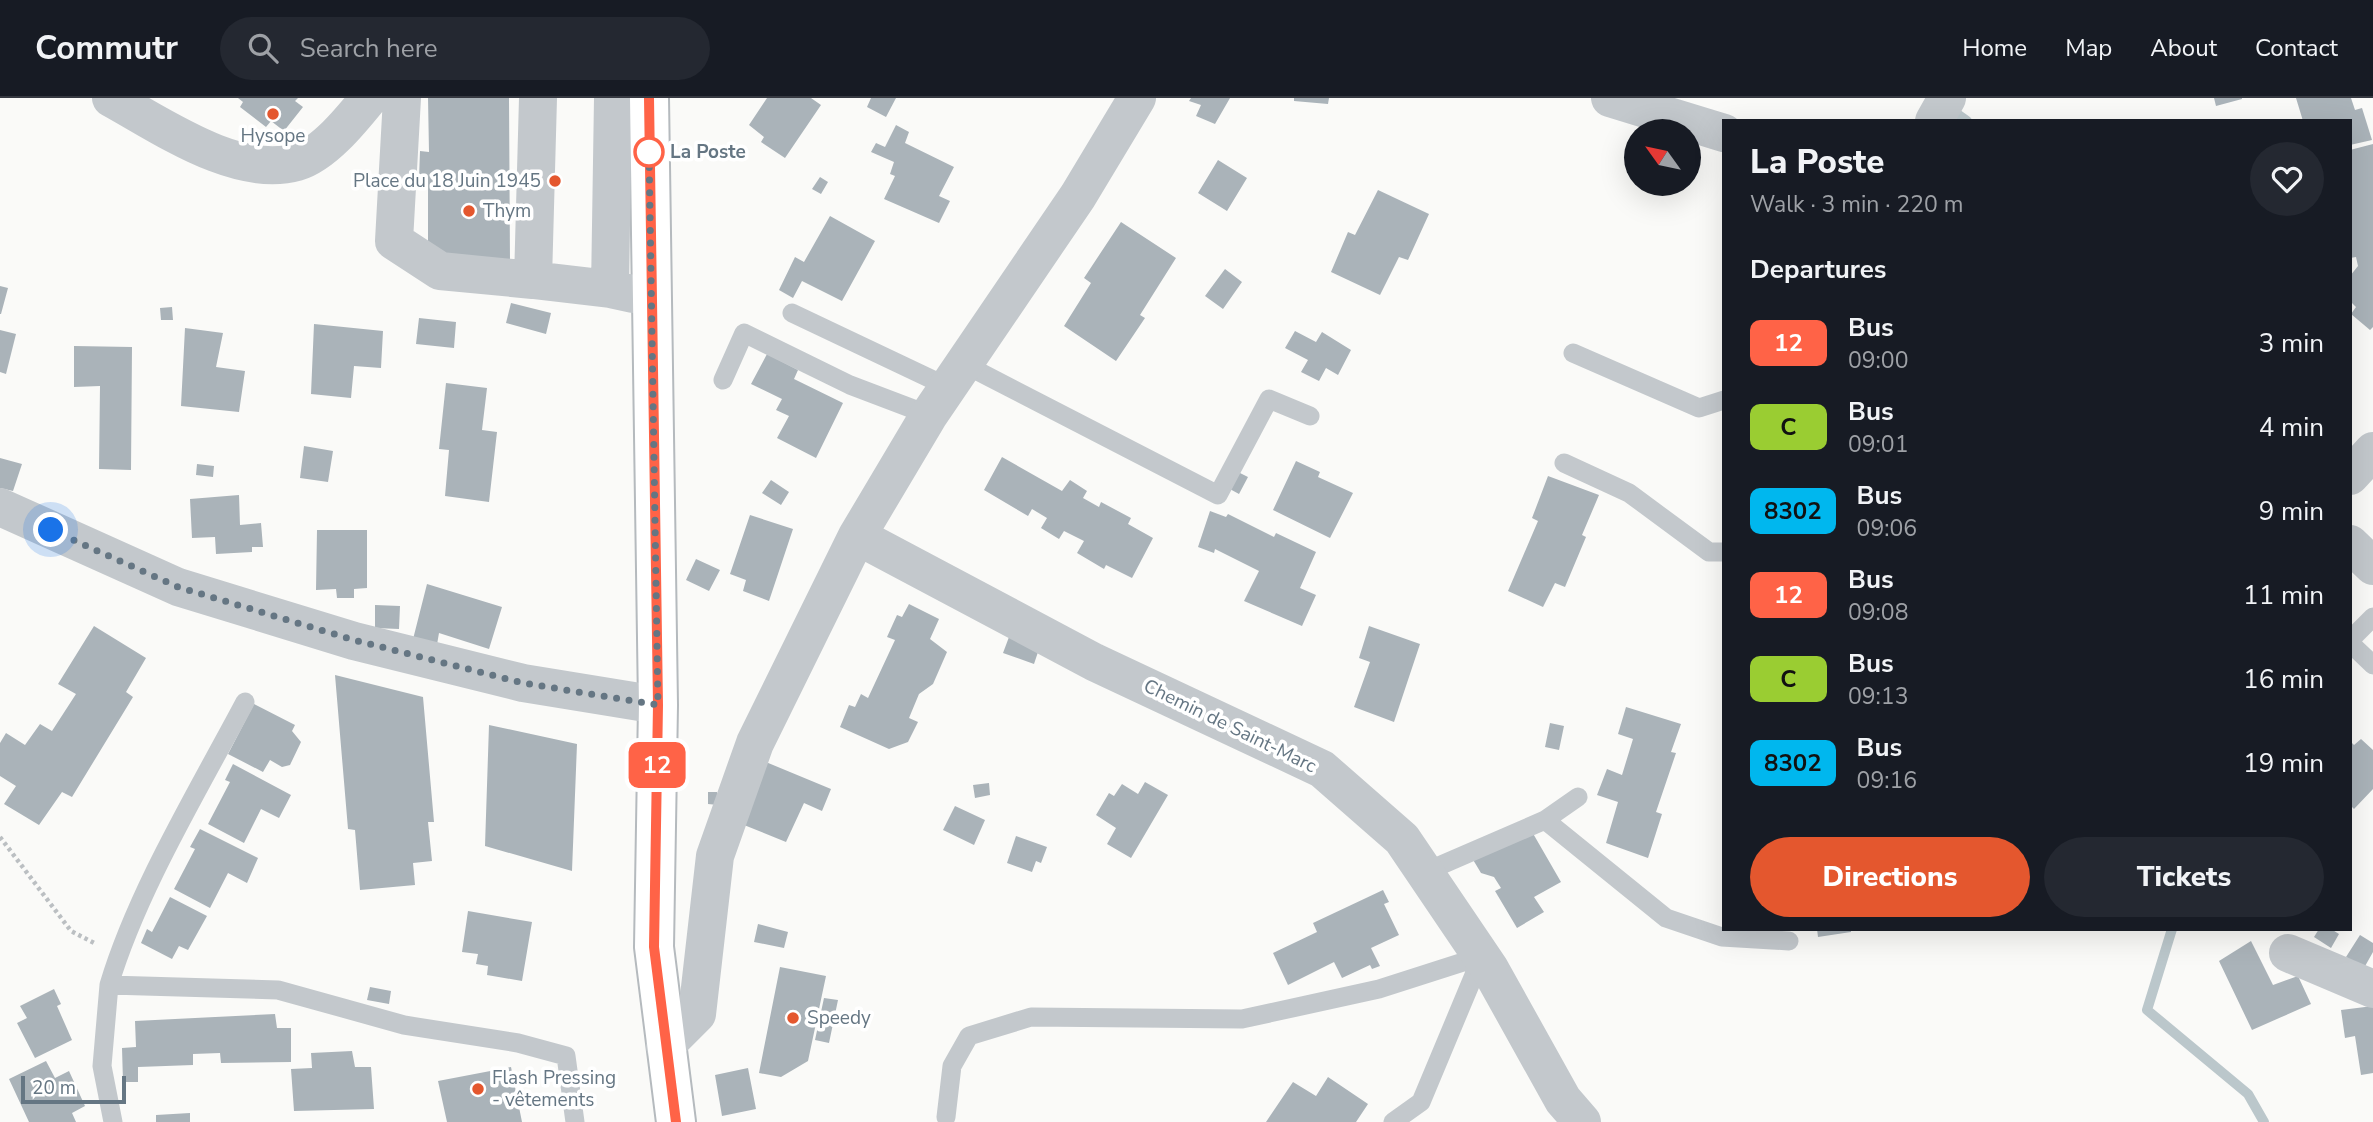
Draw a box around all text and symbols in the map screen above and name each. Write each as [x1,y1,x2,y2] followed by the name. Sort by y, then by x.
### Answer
[220,17,710,80] search box
[35,26,178,71] text: Commutr
[244,29,282,67] icon: search
[300,31,438,66] text: Search here
[1962,32,2027,64] text: Home
[2065,32,2112,64] text: Map
[2150,32,2217,64] text: About
[2255,32,2338,64] text: Contact
[265,106,281,122] marker: Hysope
[1624,119,1701,196] north arrow
[1624,119,1701,196] map controls
[241,123,305,149] place label: Hysope
[634,137,664,167] marker: La Poste
[670,139,746,165] place label: La Poste
[1750,140,1884,185] text: La Poste
[2250,142,2324,216] button: heart
[353,168,541,194] place label: Place du 18 Juin 1945
[547,173,563,189] marker: Place du 18 Juin 1945
[1750,189,1963,220] text: Walk · 3 min · 220 m
[483,198,531,224] place label: Thym
[461,203,477,219] marker: Thym
[1750,252,1886,287] text: Departures
[1848,310,1894,345] text: Bus
[2259,326,2324,361] text: 3 min
[1774,327,1803,359] text: 12
[1848,345,1908,376] text: 09:00
[1848,394,1894,429] text: Bus
[2259,410,2324,445] text: 4 min
[1780,411,1797,443] text: C
[1848,429,1908,460] text: 09:01
[1857,478,1902,513] text: Bus
[2259,494,2324,529] text: 9 min
[1764,495,1822,527] text: 8302
[33,512,68,547] your location
[1857,513,1917,544] text: 09:06
[1848,562,1894,597] text: Bus
[2243,578,2324,613] text: 11 min
[1774,579,1803,611] text: 12
[1848,597,1908,628] text: 09:08
[1848,646,1894,681] text: Bus
[2243,662,2324,697] text: 16 min
[1780,663,1797,695] text: C
[1139,673,1321,779] street label: Chemin de Saint-Marc
[1848,681,1908,712] text: 09:13
[1857,730,1902,765] text: Bus
[626,742,688,788] line badge: 12
[2243,746,2324,781] text: 19 min
[1764,747,1822,779] text: 8302
[643,749,671,781] text: 12
[1857,765,1917,796] text: 09:16
[1750,837,2030,917] button: Directions
[2044,837,2324,917] button: Tickets
[807,1005,871,1031] place label: Speedy
[785,1010,801,1026] marker: Speedy
[492,1065,616,1113] place label: Flash Pressing - vêtements
[21,1073,126,1105] scale bar
[32,1075,76,1101] text: 20 m
[470,1081,486,1097] marker: Flash Pressing - vêtements

